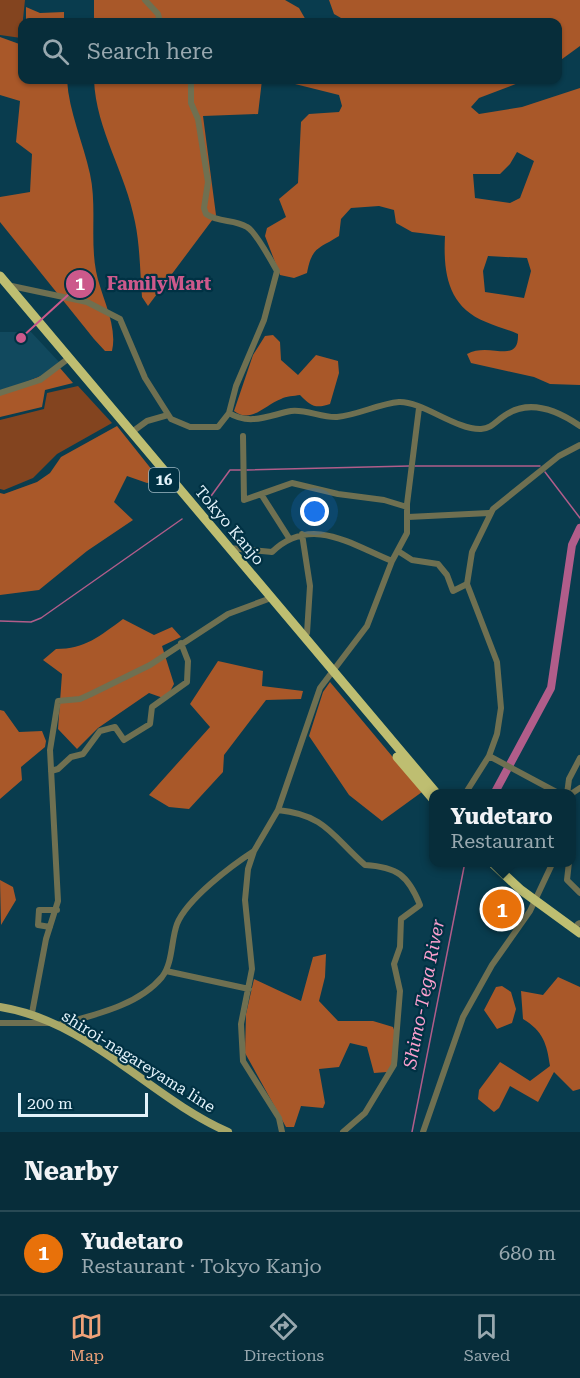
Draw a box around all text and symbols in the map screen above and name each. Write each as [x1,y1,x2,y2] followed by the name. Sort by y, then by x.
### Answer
[18,18,562,84] search box
[39,35,72,68] icon: search
[87,39,213,64] text: Search here
[65,266,224,302] callout: FamilyMart
[75,273,85,294] text: 1
[107,273,211,294] text: FamilyMart
[149,468,179,492] road number: 16
[191,482,268,569] street label: Tokyo Kanjo
[300,497,329,526] your location
[429,789,576,867] popup
[451,804,553,829] text: Yudetaro
[451,829,554,853] text: Restaurant
[482,886,522,932] pin: 1
[399,917,448,1071] water label: Shimo-Tega River
[59,1006,219,1117] street label: shiroi-nagareyama line
[18,1090,148,1118] scale bar
[27,1094,73,1113] text: 200 m
[24,1156,118,1186] text: Nearby
[81,1229,183,1254] text: Yudetaro
[38,1241,49,1265] text: 1
[499,1241,556,1265] text: 680 m
[81,1254,322,1278] text: Restaurant · Tokyo Kanjo
[70,1310,104,1365] tab: Map
[244,1310,324,1365] tab: Directions
[464,1310,510,1365] tab: Saved

